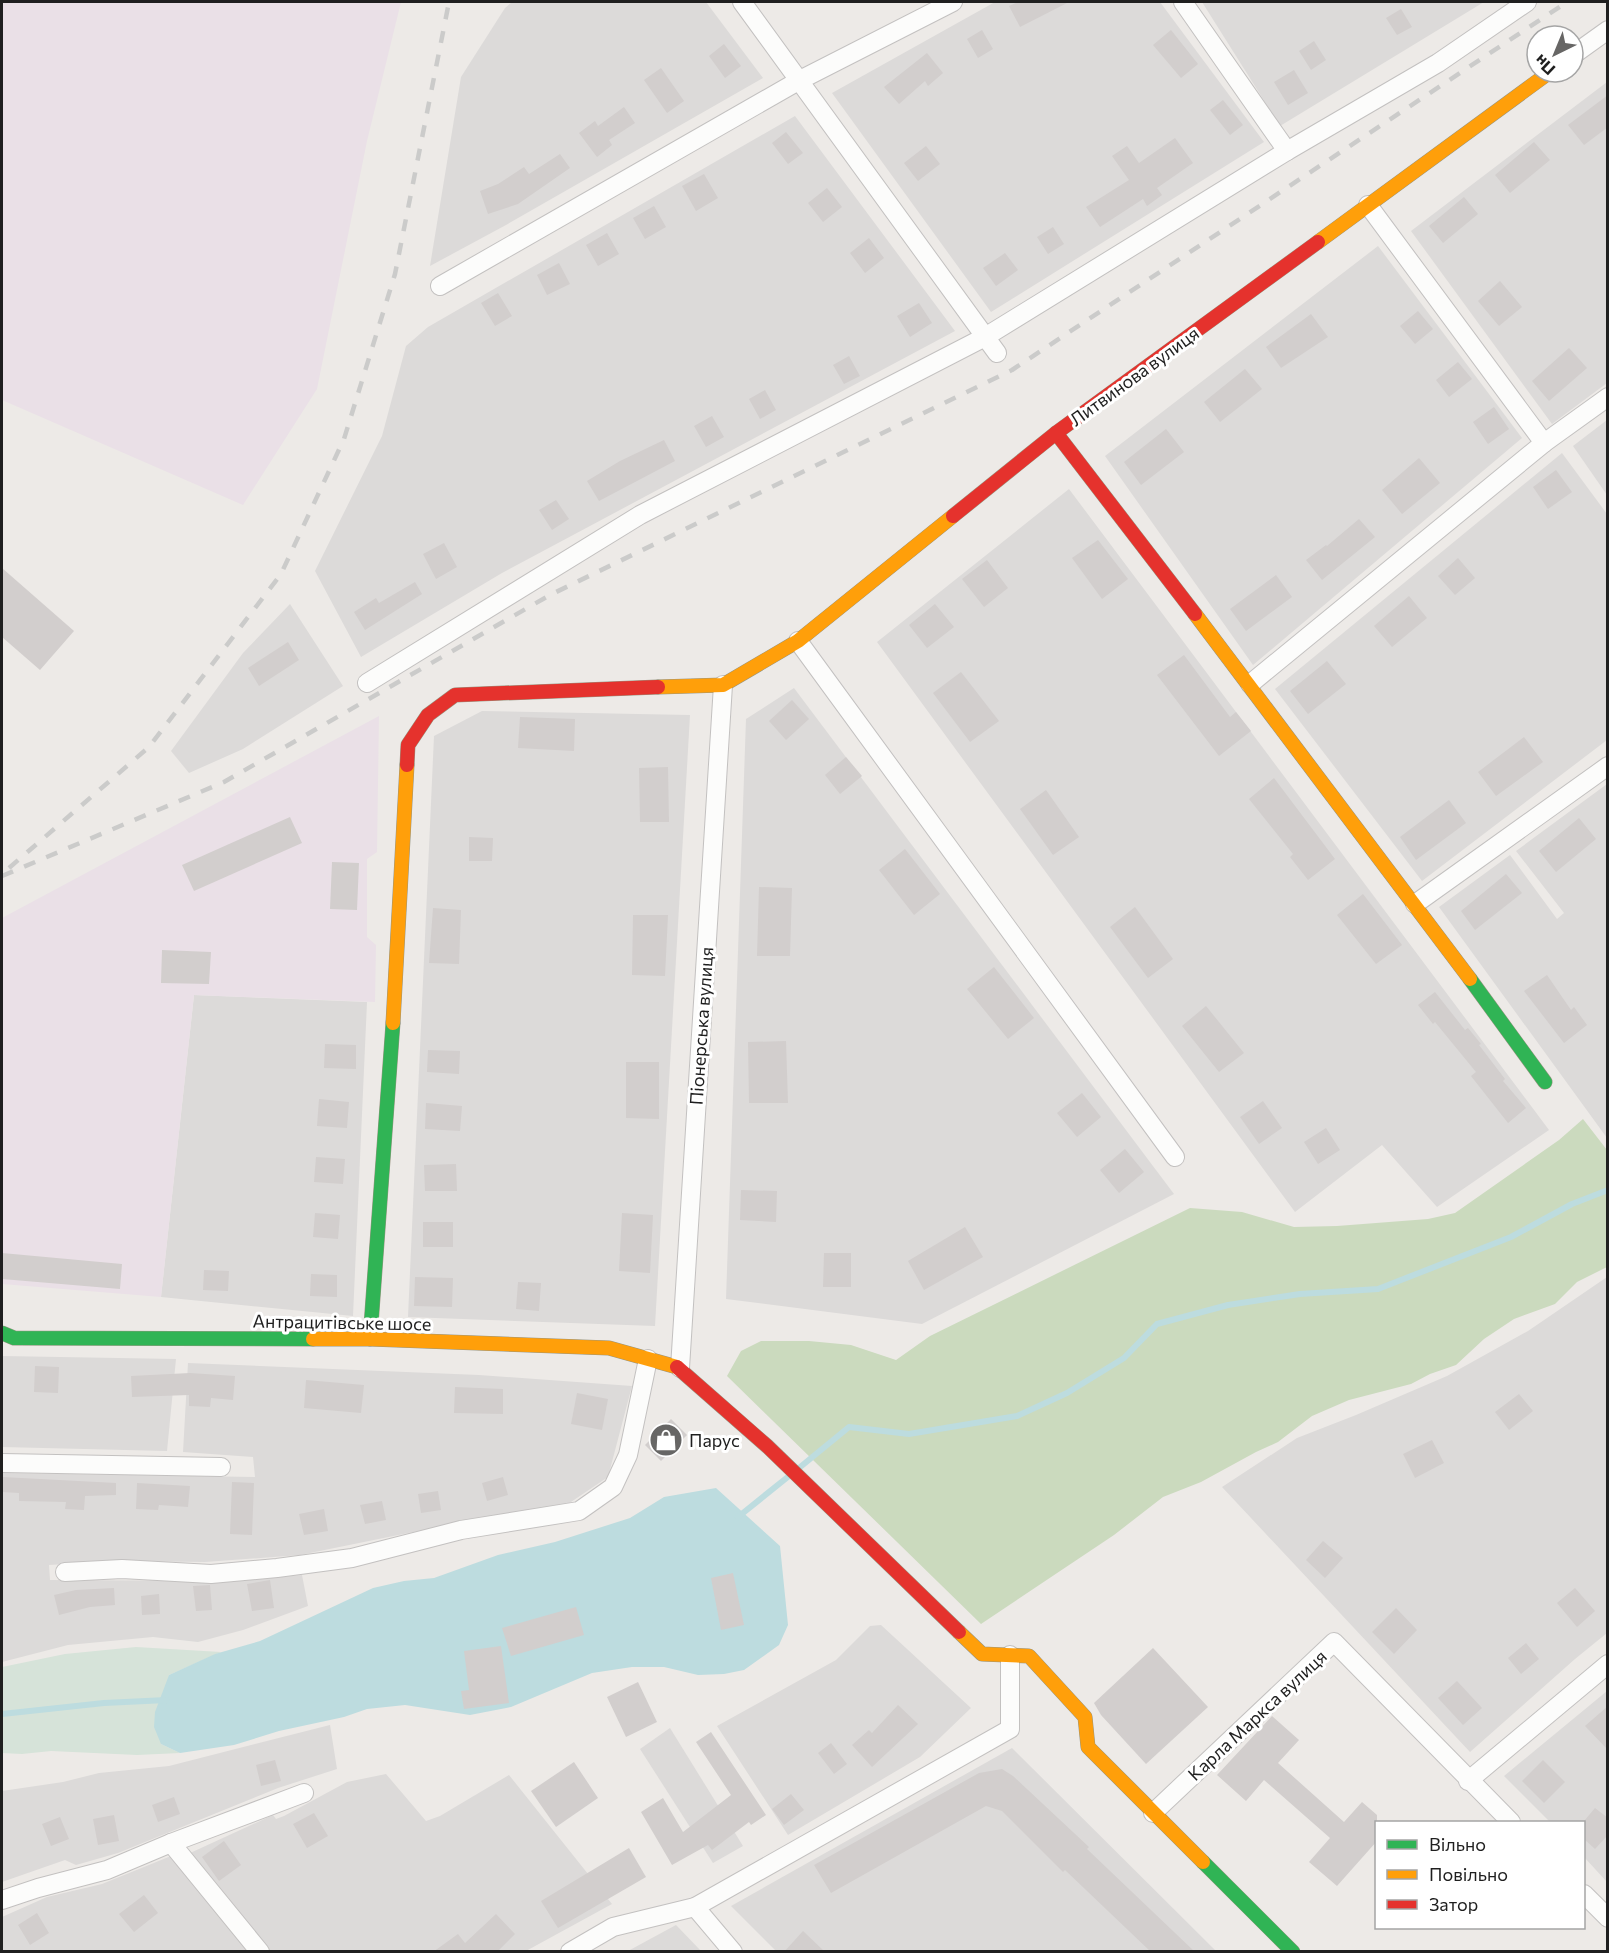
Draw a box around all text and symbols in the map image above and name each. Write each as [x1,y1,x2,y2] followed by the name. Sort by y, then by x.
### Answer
[1525,24,1585,84] north arrow
[1530,51,1559,80] text: Пн
[1065,322,1203,430] street label: Литвинова вулиця
[684,946,718,1106] street label: Піонерська вулиця
[252,1309,432,1335] street label: Антрацитівське шосе
[648,1422,684,1458] shop icon: Парус
[689,1429,740,1451] place label: Парус
[1183,1645,1331,1785] street label: Карла Маркса вулиця
[1375,1821,1585,1929] legend
[1429,1833,1486,1855] text: Вільно
[1429,1863,1508,1885] text: Повільно
[1429,1893,1478,1915] text: Затор

